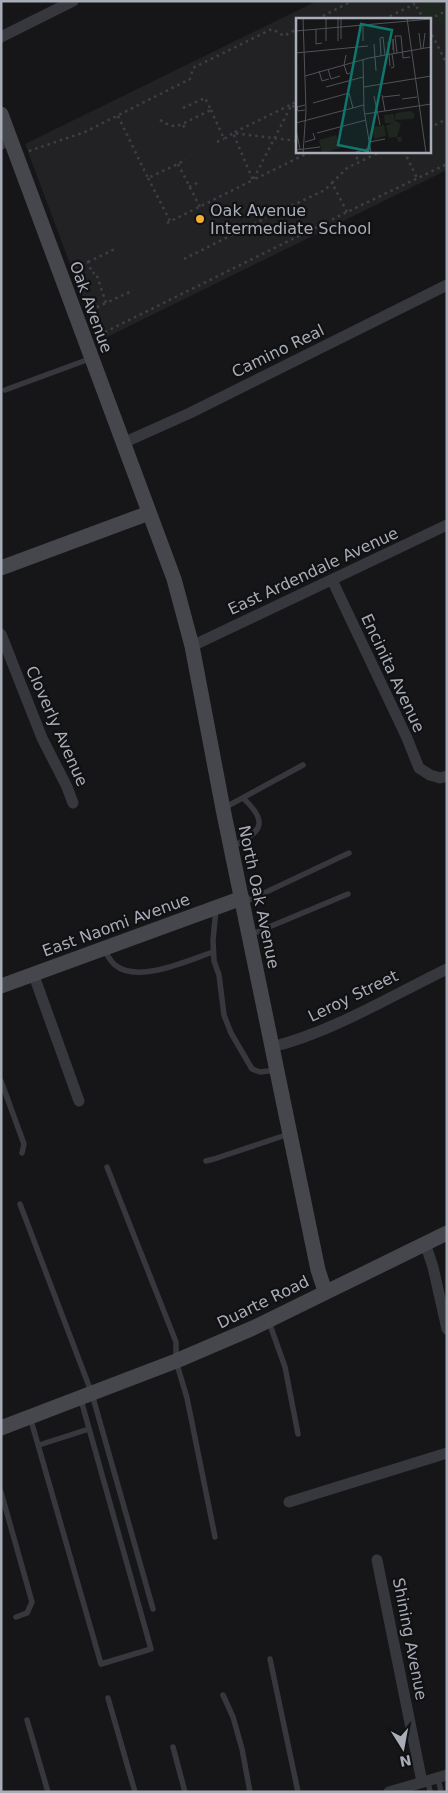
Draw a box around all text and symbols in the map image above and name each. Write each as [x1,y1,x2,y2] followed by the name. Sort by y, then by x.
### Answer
[296,18,430,152] inset map
[210,201,371,238] place label: Oak Avenue Intermediate School
[194,213,206,225] marker: Oak Avenue Intermediate School
[66,259,116,355] street label: Oak Avenue
[229,320,327,382] street label: Camino Real
[225,523,401,619] street label: East Ardendale Avenue
[357,611,429,735] street label: Encinita Avenue
[22,663,92,789] street label: Cloverly Avenue
[235,824,283,970] street label: North Oak Avenue
[40,889,192,961] street label: East Naomi Avenue
[305,966,401,1026] street label: Leroy Street
[214,1271,312,1333] street label: Duarte Road
[389,1576,431,1702] street label: Shining Avenue
[378,1723,428,1773] north arrow
[398,1752,413,1770] text: N

